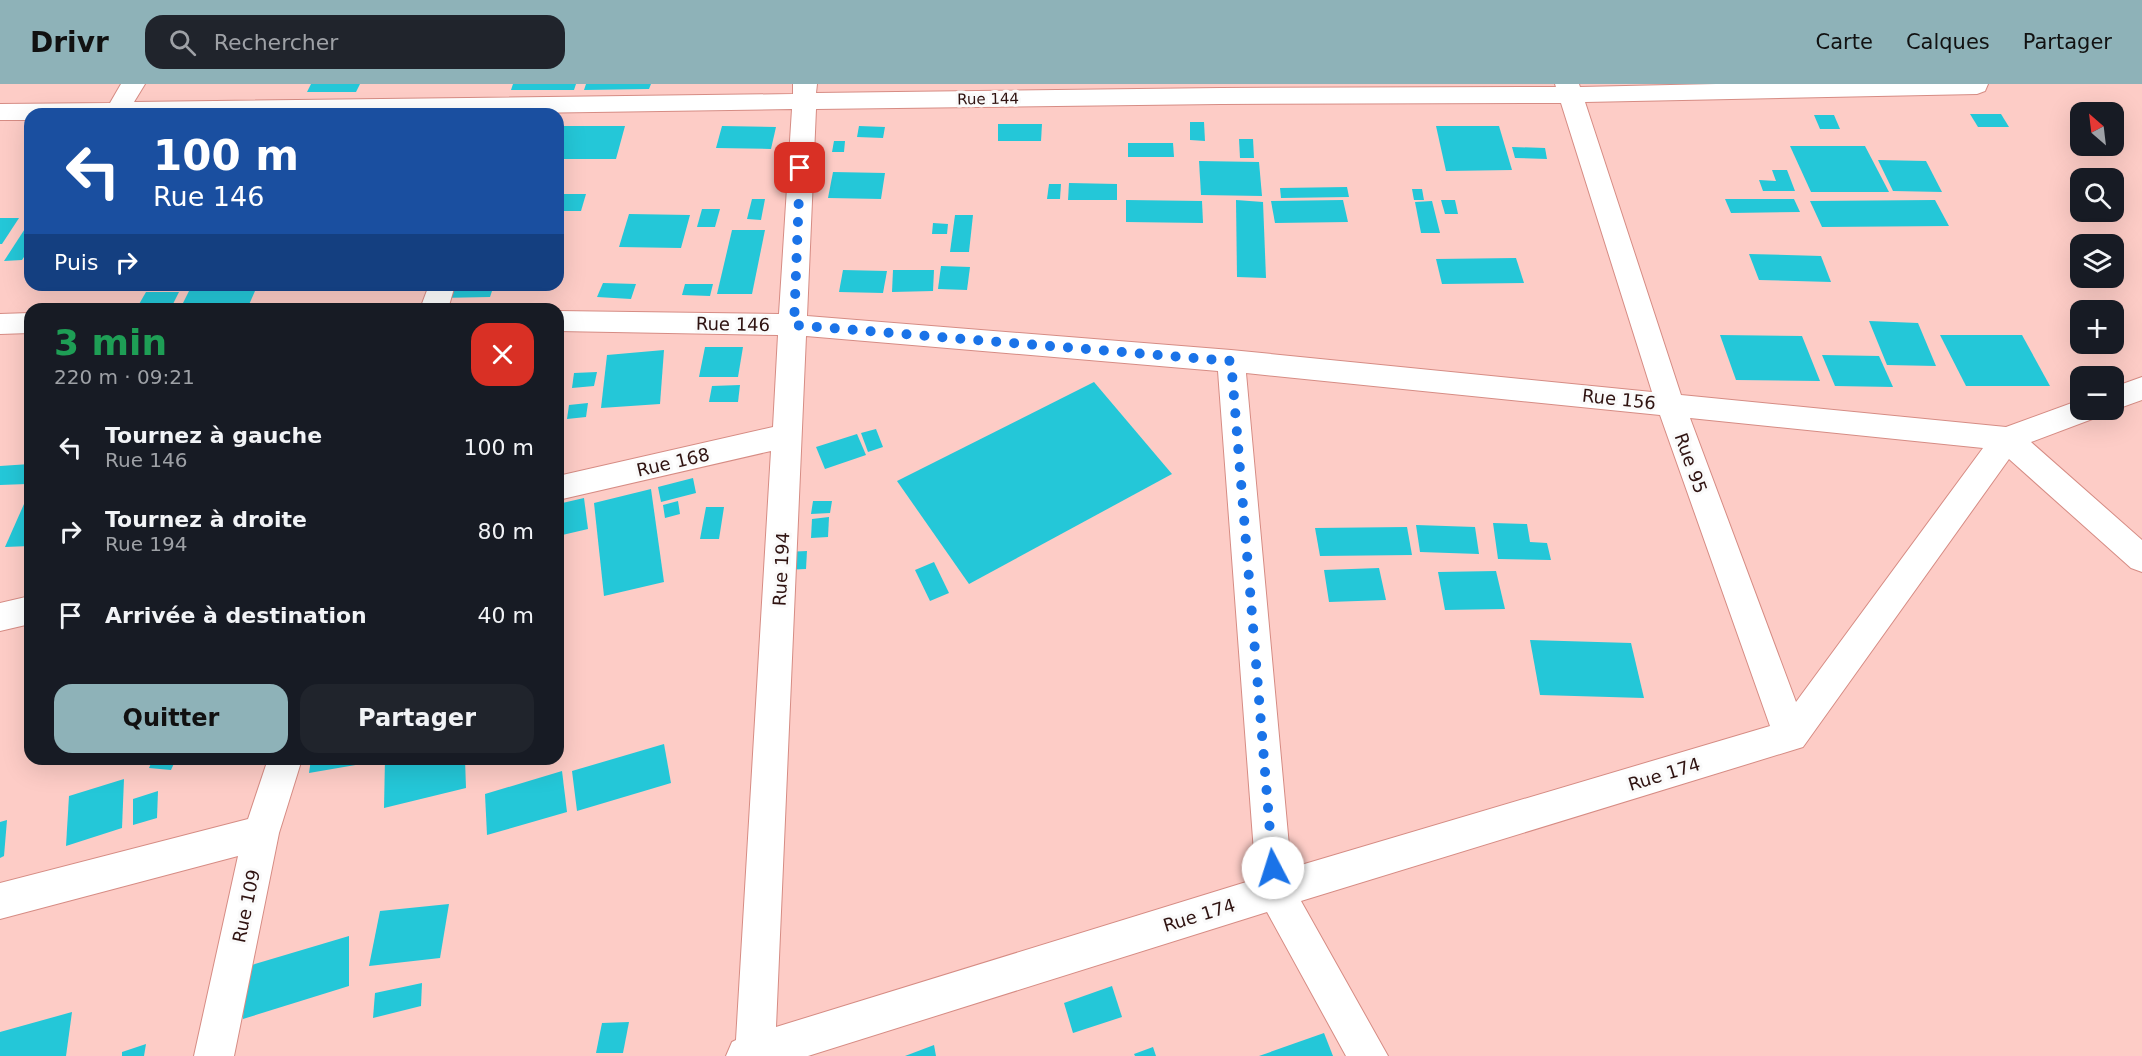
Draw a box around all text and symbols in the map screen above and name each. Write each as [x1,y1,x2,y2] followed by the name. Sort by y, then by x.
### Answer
[145,15,565,69] search box
[30,26,109,59] text: Drivr
[166,26,199,59] icon: search
[214,30,338,55] text: Rechercher
[1816,30,1873,54] text: Carte
[1906,30,1990,54] text: Calques
[2023,30,2112,54] text: Partager
[957,89,1019,109] street label: Rue 144
[2070,102,2124,156] north arrow
[2070,102,2124,420] map controls
[153,131,299,180] text: 100 m
[54,132,132,210] icon: left
[774,142,825,193] pin
[783,151,816,184] icon: arrive
[2070,168,2124,222] button: search
[153,181,264,212] text: Rue 146
[2070,234,2124,288] button: layers
[110,246,143,279] icon: right
[54,250,98,275] text: Puis
[2070,300,2124,354] button: +
[696,313,770,335] street label: Rue 146
[54,322,167,363] text: 3 min
[471,323,534,386] button: close
[54,365,195,389] text: 220 m · 09:21
[2070,366,2124,420] button: −
[1581,385,1657,413] street label: Rue 156
[105,423,322,448] text: Tournez à gauche
[1670,430,1712,496] street label: Rue 95
[54,431,87,464] icon: left
[464,435,534,460] text: 100 m
[634,443,712,481] street label: Rue 168
[105,448,188,472] text: Rue 146
[105,507,307,532] text: Tournez à droite
[54,515,87,548] icon: right
[478,519,534,544] text: 80 m
[769,531,793,607] street label: Rue 194
[105,532,188,556] text: Rue 194
[54,599,87,632] icon: arrive
[105,603,367,628] text: Arrivée à destination
[478,603,534,628] text: 40 m
[54,684,288,753] button: Quitter
[300,684,534,753] button: Partager
[1625,753,1703,795] street label: Rue 174
[1241,836,1305,900] position arrow
[228,867,264,945] street label: Rue 109
[1160,894,1238,936] street label: Rue 174

